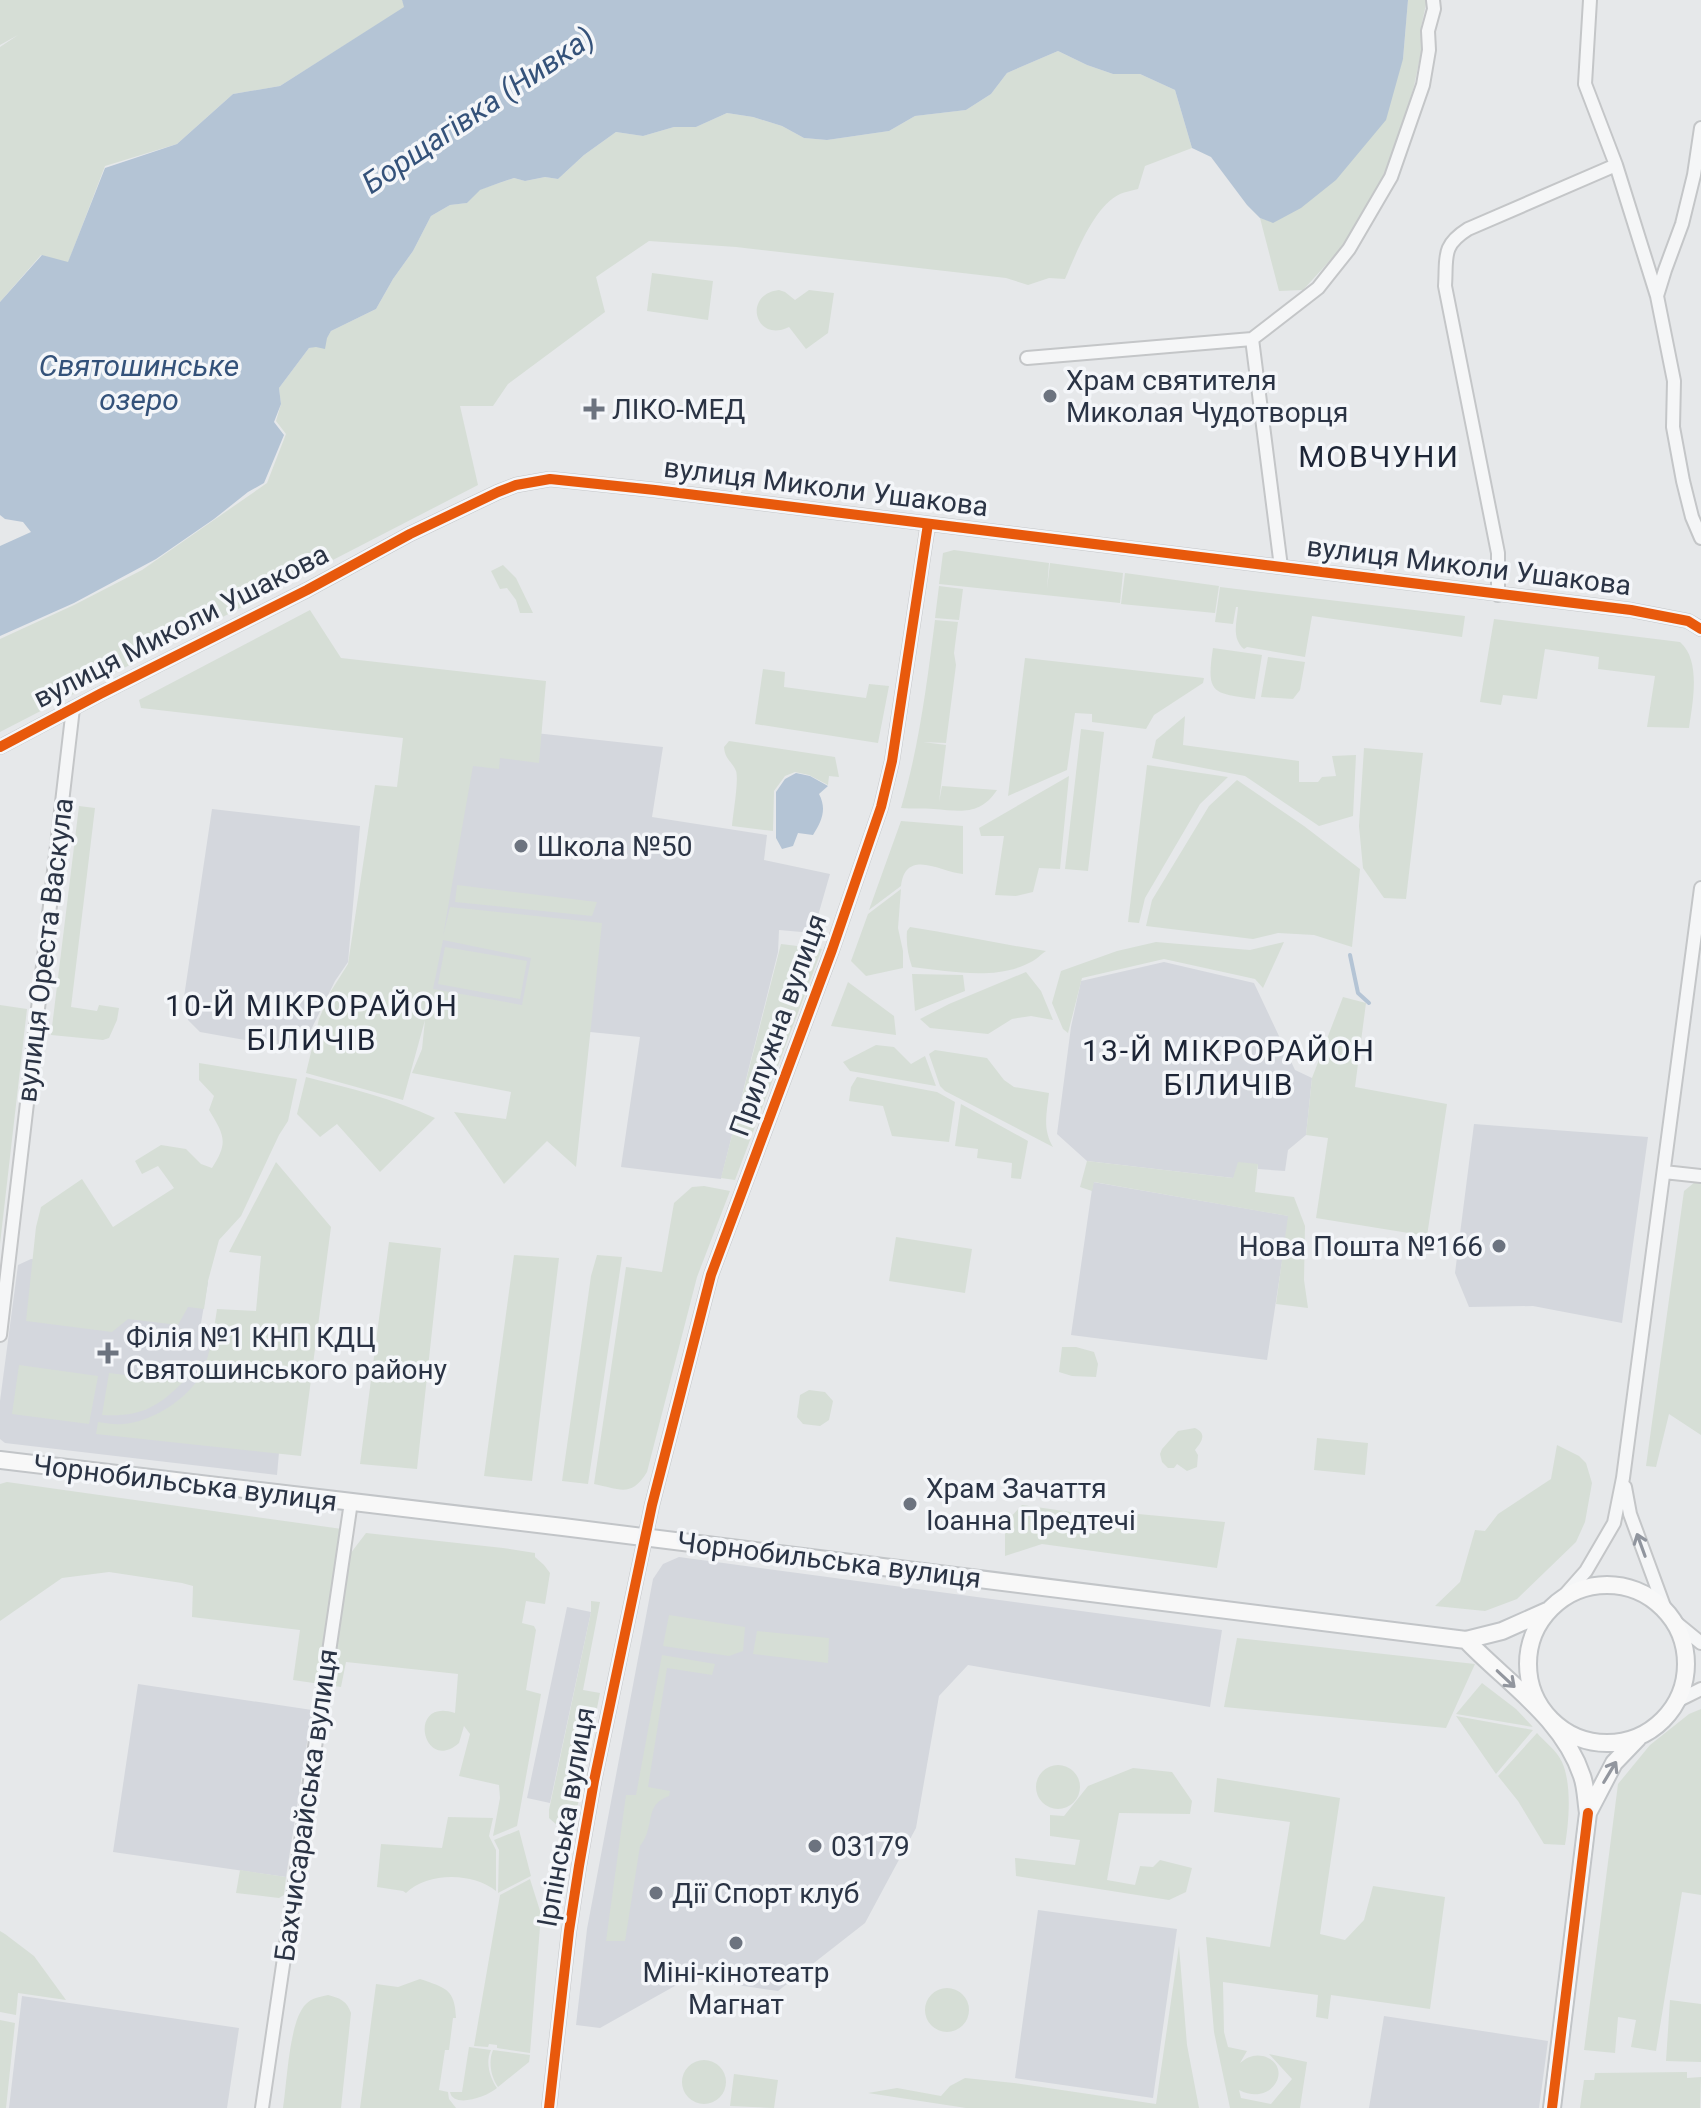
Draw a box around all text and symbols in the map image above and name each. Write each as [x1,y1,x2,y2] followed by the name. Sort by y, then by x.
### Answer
[355,19,601,201] water label: Борщагівка (Нивка)
[39,348,239,417] water label: Святошинське озеро
[1066,364,1348,429] place label: Храм святителя Миколая Чудотворця
[1041,387,1059,405] marker: Храм святителя Миколая Чудотворця
[612,393,745,426] place label: ЛІКО-МЕД
[583,398,605,420] marker: ЛІКО-МЕД
[1298,439,1460,474] district label: МОВЧУНИ
[662,451,990,523] street label: вулиця Миколи Ушакова
[1305,530,1633,602] street label: вулиця Миколи Ушакова
[28,537,334,715] street label: вулиця Миколи Ушакова
[10,796,80,1104] street label: вулиця Ореста Васкула
[537,830,693,863] place label: Школа №50
[512,837,530,855] marker: Школа №50
[722,909,834,1141] street label: Прилужна вулиця
[165,988,459,1057] district label: 10-Й МІКРОРАЙОН БІЛИЧІВ
[1082,1033,1376,1102] district label: 13-Й МІКРОРАЙОН БІЛИЧІВ
[1239,1230,1483,1263] place label: Нова Пошта №166
[1490,1237,1508,1255] marker: Нова Пошта №166
[126,1321,447,1386] place label: Філія №1 КНП КДЦ Святошинського району
[97,1342,119,1364] marker: Філія №1 КНП КДЦ Святошинського району
[31,1448,339,1518] street label: Чорнобильська вулиця
[926,1472,1136,1537] place label: Храм Зачаття Іоанна Предтечі
[901,1495,919,1513] marker: Храм Зачаття Іоанна Предтечі
[675,1525,983,1595] street label: Чорнобильська вулиця
[1633,1532,1648,1557] one-way arrow
[268,1647,344,1963] street label: Бахчисарайська вулиця
[1495,1670,1515,1688] one-way arrow
[530,1704,602,1930] street label: Ірпінська вулиця
[1602,1761,1618,1784] one-way arrow
[831,1830,910,1863] place label: 03179
[806,1837,824,1855] marker: 03179
[672,1877,859,1910] place label: Дії Спорт клуб
[647,1884,665,1902] marker: Дії Спорт клуб
[727,1934,745,1952] marker: Міні-кінотеатр Магнат
[642,1956,830,2021] place label: Міні-кінотеатр Магнат

